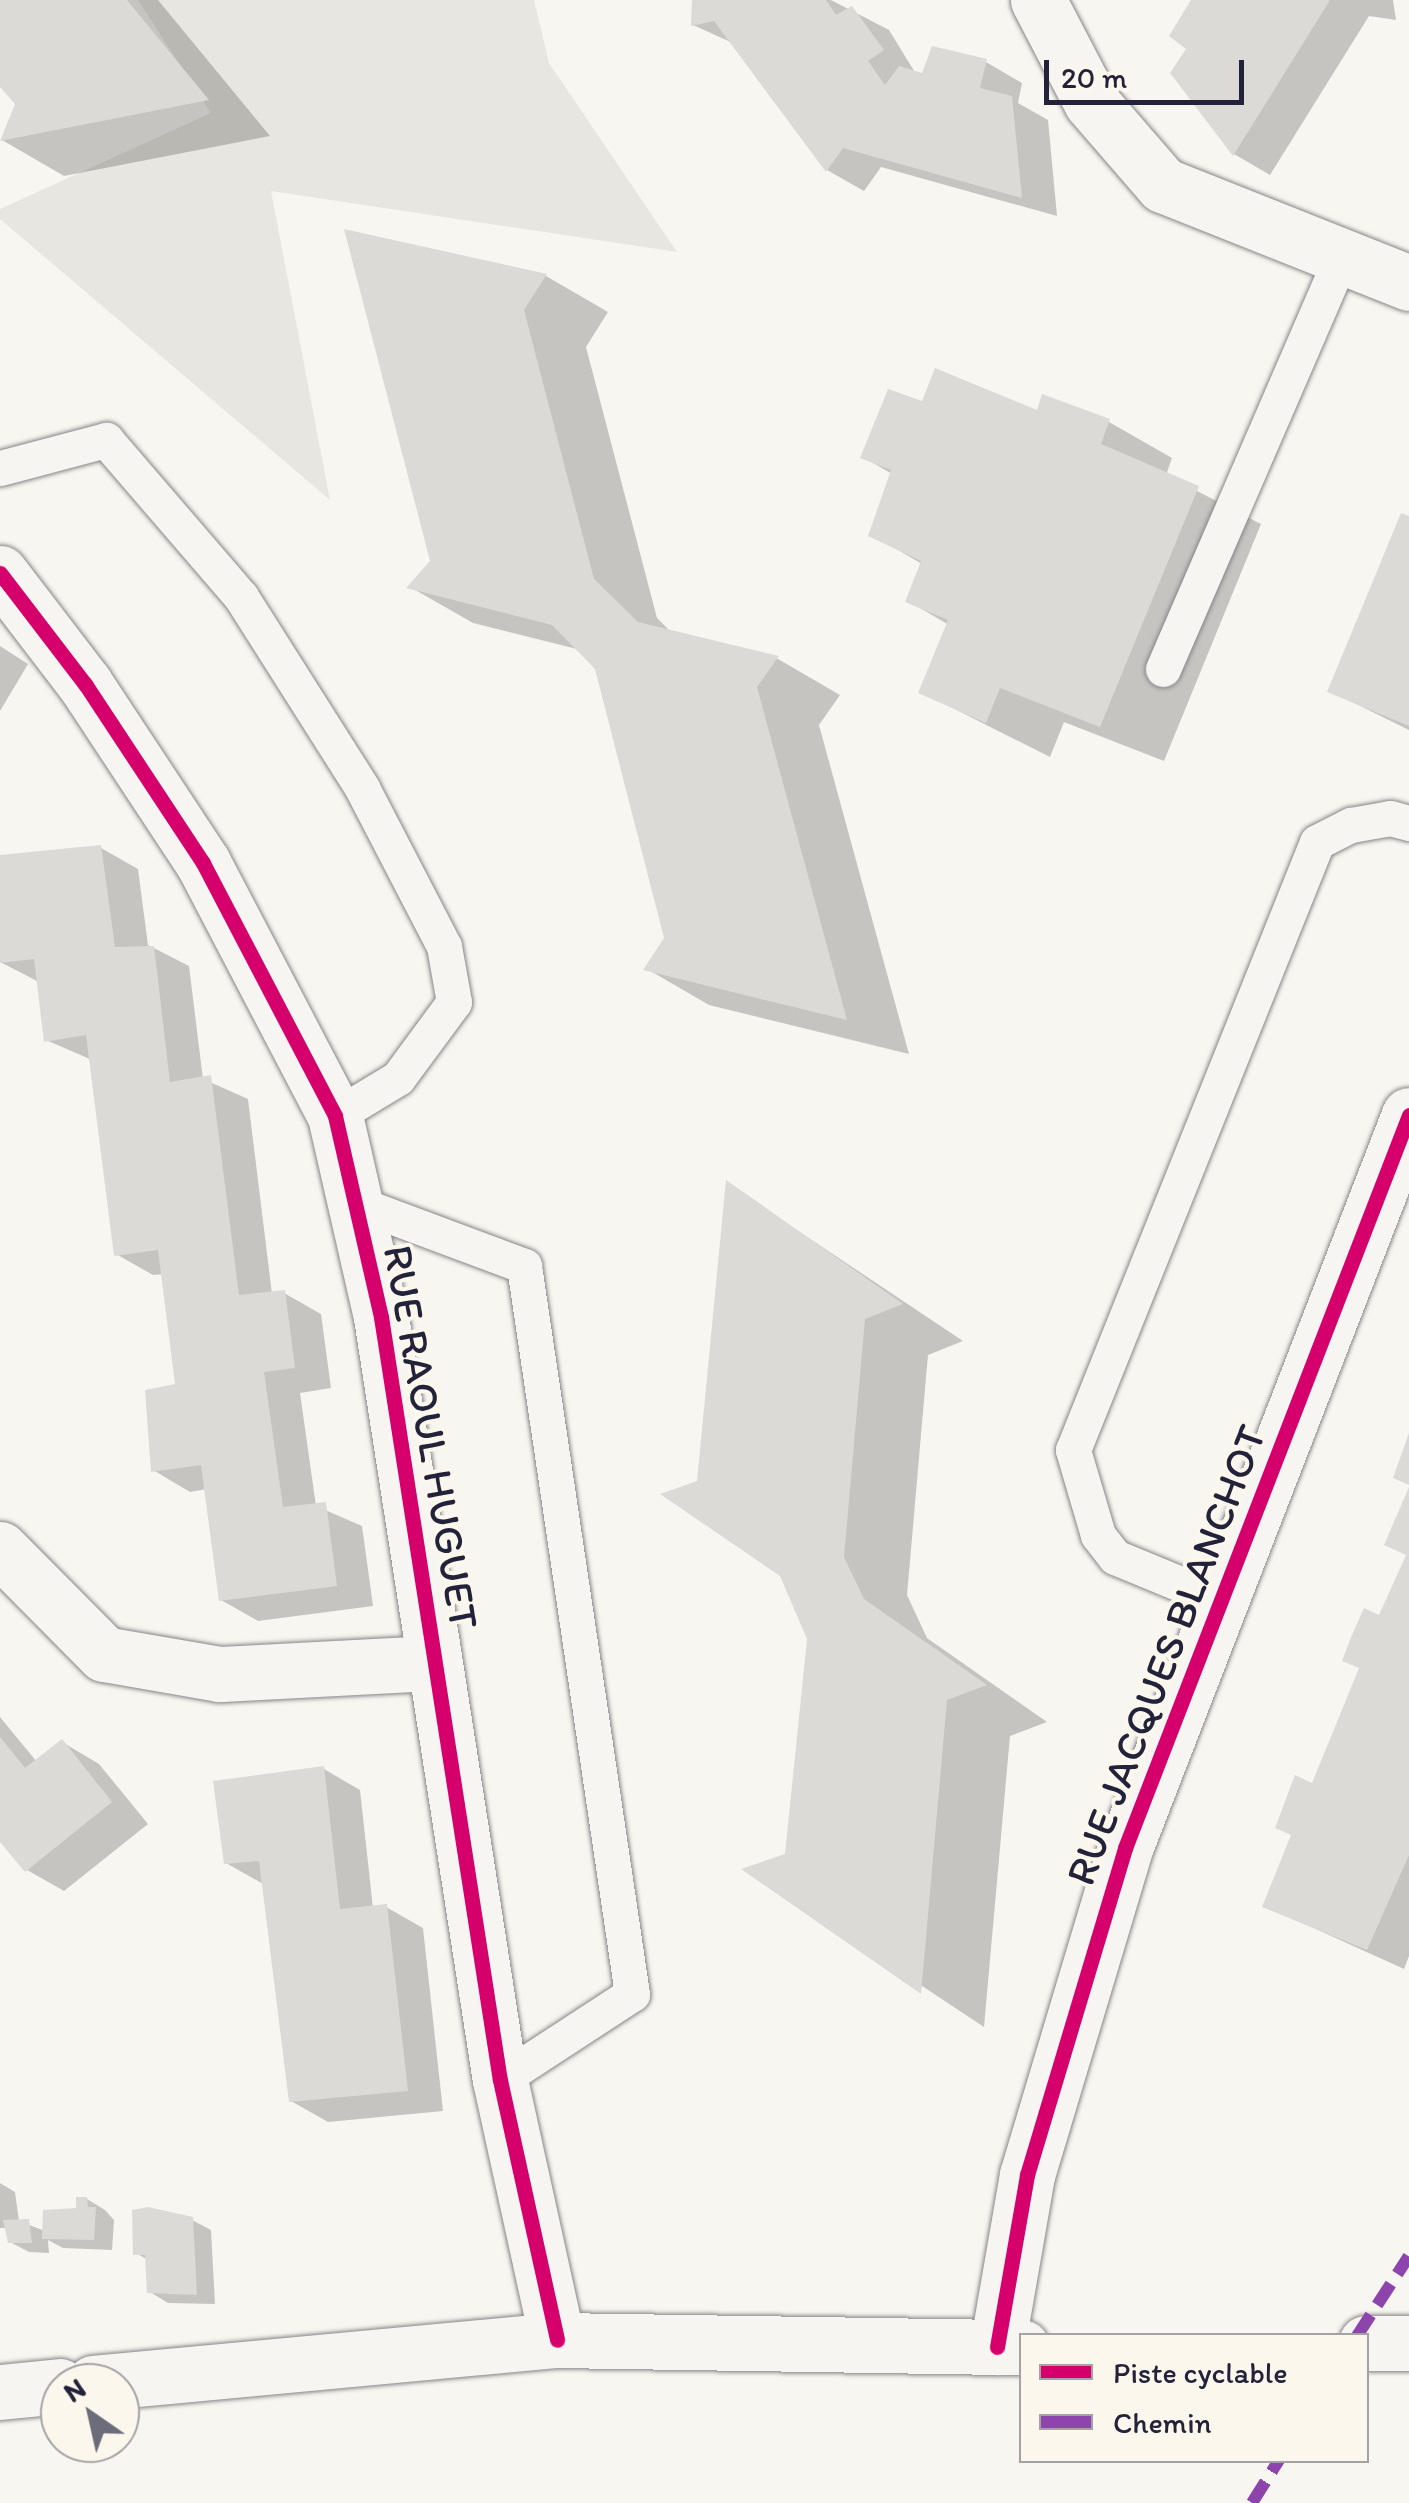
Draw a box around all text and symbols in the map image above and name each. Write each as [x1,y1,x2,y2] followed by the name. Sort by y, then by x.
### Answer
[1049,40,1249,102] scale bar
[1061,59,1127,96] text: 20 m
[373,1242,489,1632] street label: RUE RAOUL HUGUET
[1055,1418,1277,1892] street label: RUE JACQUES BLANCHOT
[1019,2333,1369,2463] legend
[1113,2354,1288,2391] text: Piste cyclable
[40,2363,140,2463] north arrow
[57,2370,92,2409] text: N
[1113,2404,1212,2441] text: Chemin

